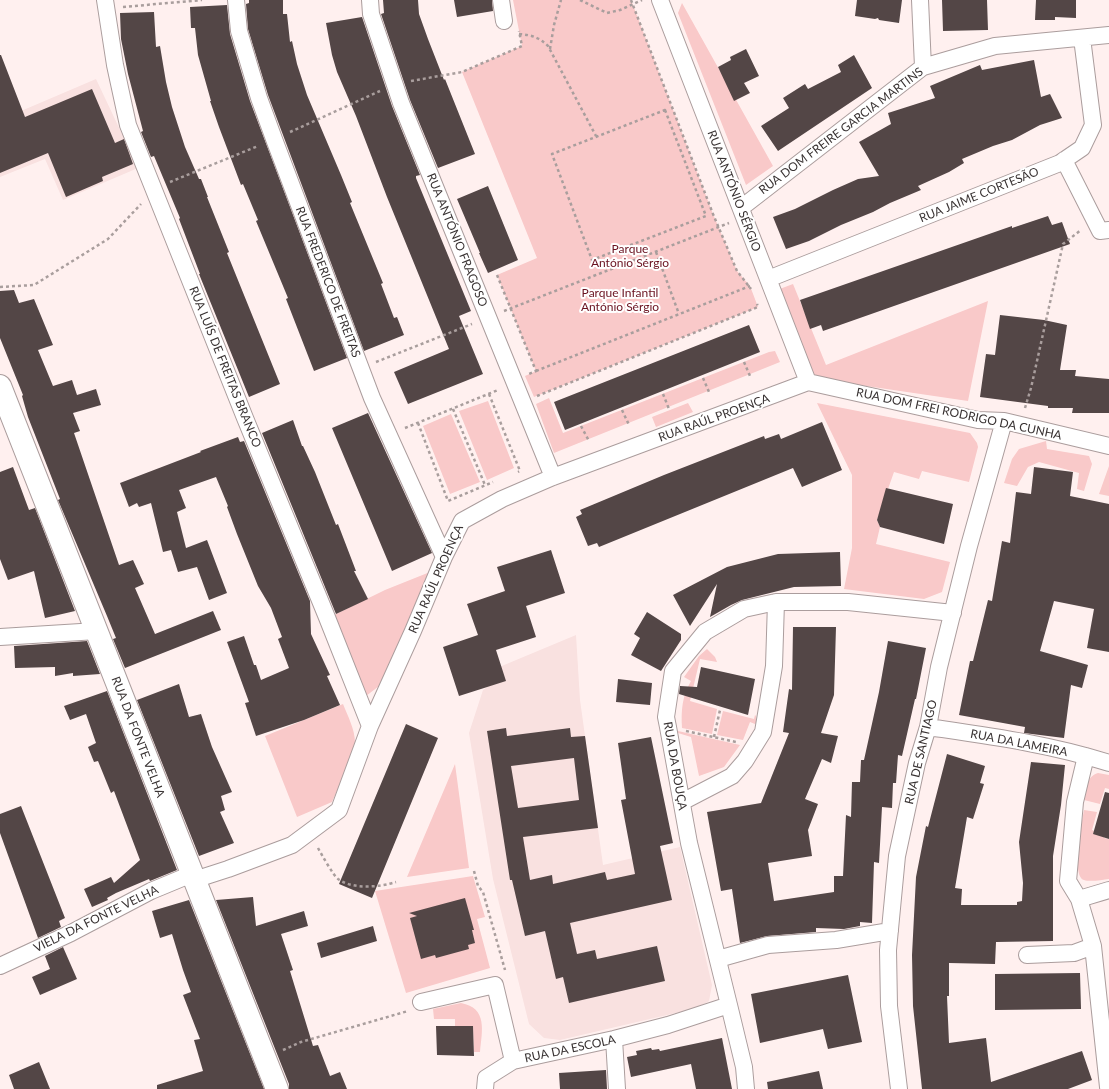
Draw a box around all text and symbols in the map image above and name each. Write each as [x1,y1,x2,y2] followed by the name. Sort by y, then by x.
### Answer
[756,65,926,197] street label: RUA DOM FREIRE GARCIA MARTINS
[704,128,764,254] street label: RUA ANTÓNIO SÉRGIO
[917,164,1041,226] street label: RUA JAIME CORTESÃO
[424,171,490,309] street label: RUA ANTÓNIO FRAGOSO
[293,204,363,360] street label: RUA FREDERICO DE FREITAS
[591,242,669,270] park label: Parque António Sérgio
[186,284,264,450] street label: RUA LUÍS DE FREITAS BRANCO
[581,286,659,314] park label: Parque Infantil António Sérgio
[855,385,1063,443] street label: RUA DOM FREI RODRIGO DA CUNHA
[656,391,772,445] street label: RUA RAÚL PROENÇA
[406,523,466,635] street label: RUA RAÚL PROENÇA
[108,674,168,800] street label: RUA DA FONTE VELHA
[902,698,940,806] street label: RUA DE SANTIAGO
[660,721,690,811] street label: RUA DA BOUÇA
[969,727,1069,759] street label: RUA DA LAMEIRA
[31,883,161,955] street label: VIELA DA FONTE VELHA
[523,1032,617,1066] street label: RUA DA ESCOLA

